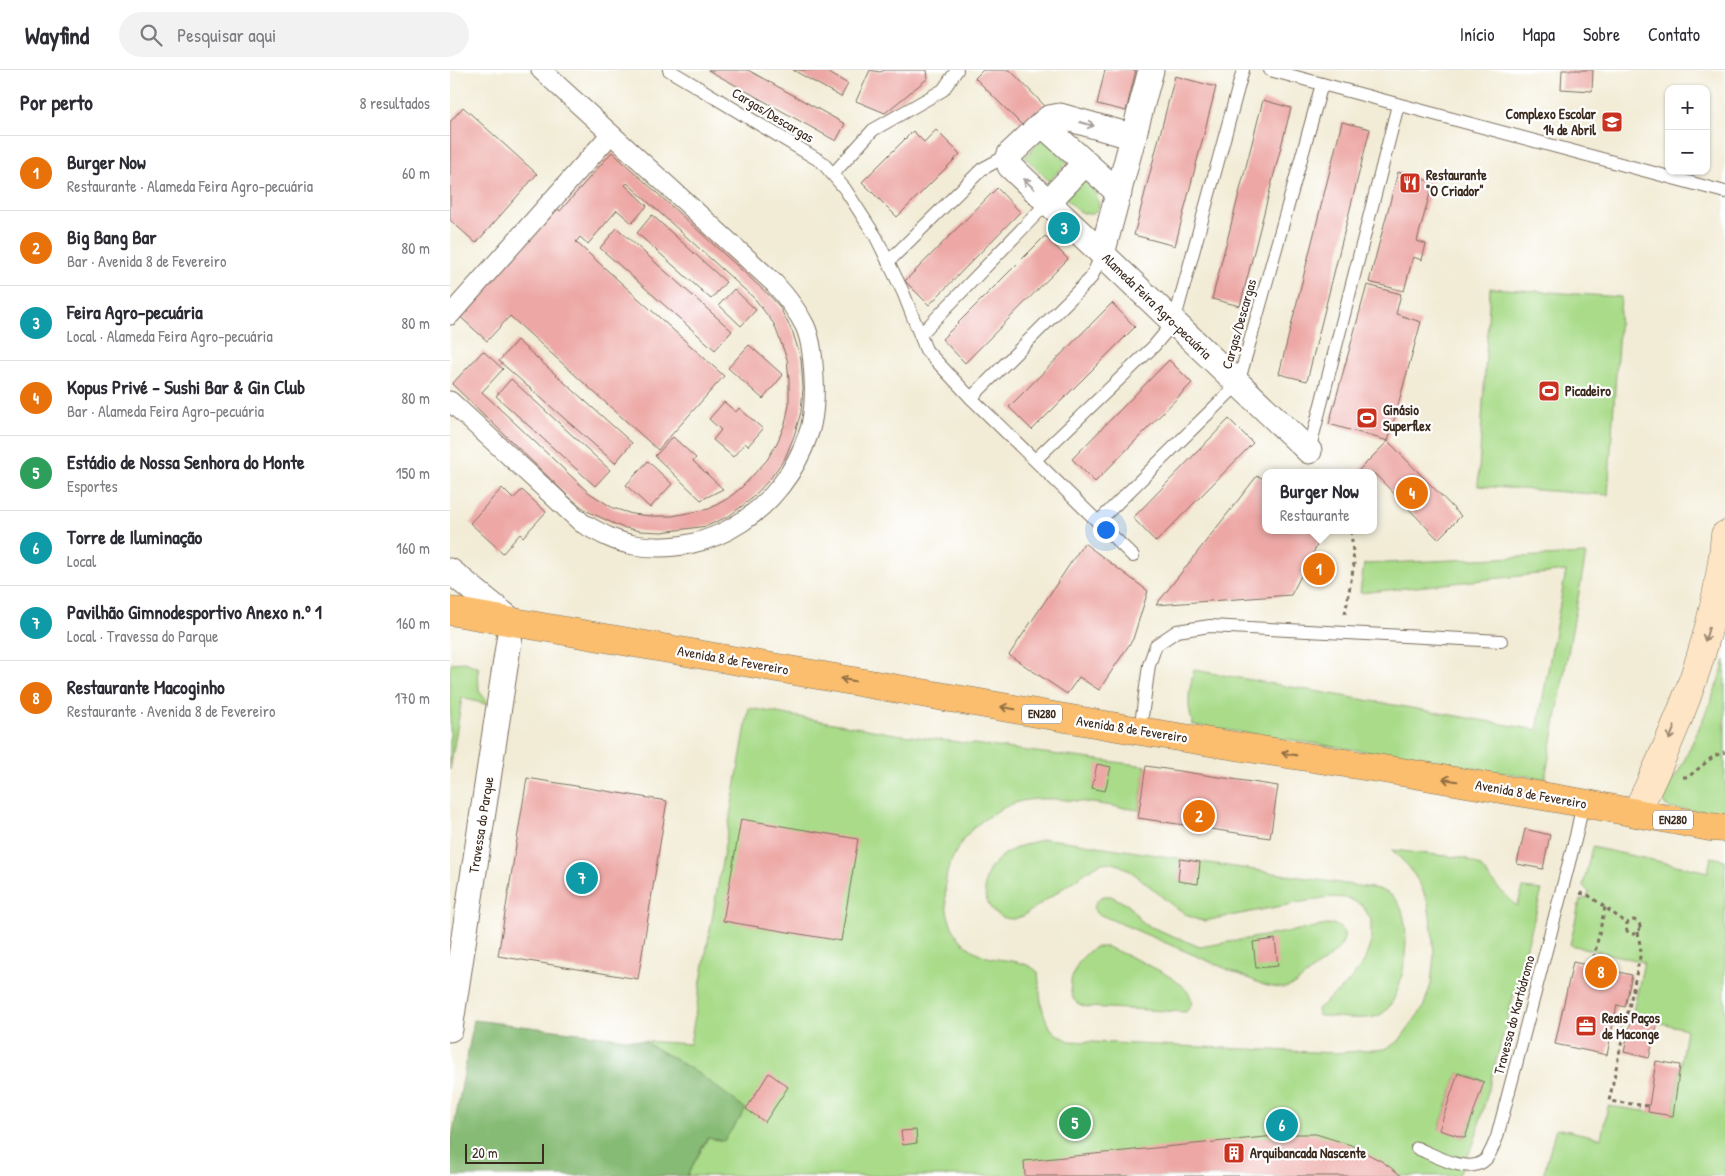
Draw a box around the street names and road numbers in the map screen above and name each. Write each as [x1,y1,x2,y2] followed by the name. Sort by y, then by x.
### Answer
[728,83,818,147] street label: Cargas/Descargas
[1098,248,1217,364] street label: Alameda Feira Agro-pecuária
[1217,277,1261,371] street label: Cargas/Descargas
[676,640,790,679] street label: Avenida 8 de Fevereiro
[1022,704,1062,724] road number: EN280
[1075,710,1189,747] street label: Avenida 8 de Fevereiro
[1474,774,1588,813] street label: Avenida 8 de Fevereiro
[463,775,499,875] street label: Travessa do Parque
[1653,810,1693,830] road number: EN280
[1488,953,1539,1077] street label: Travessa do Kartódromo

